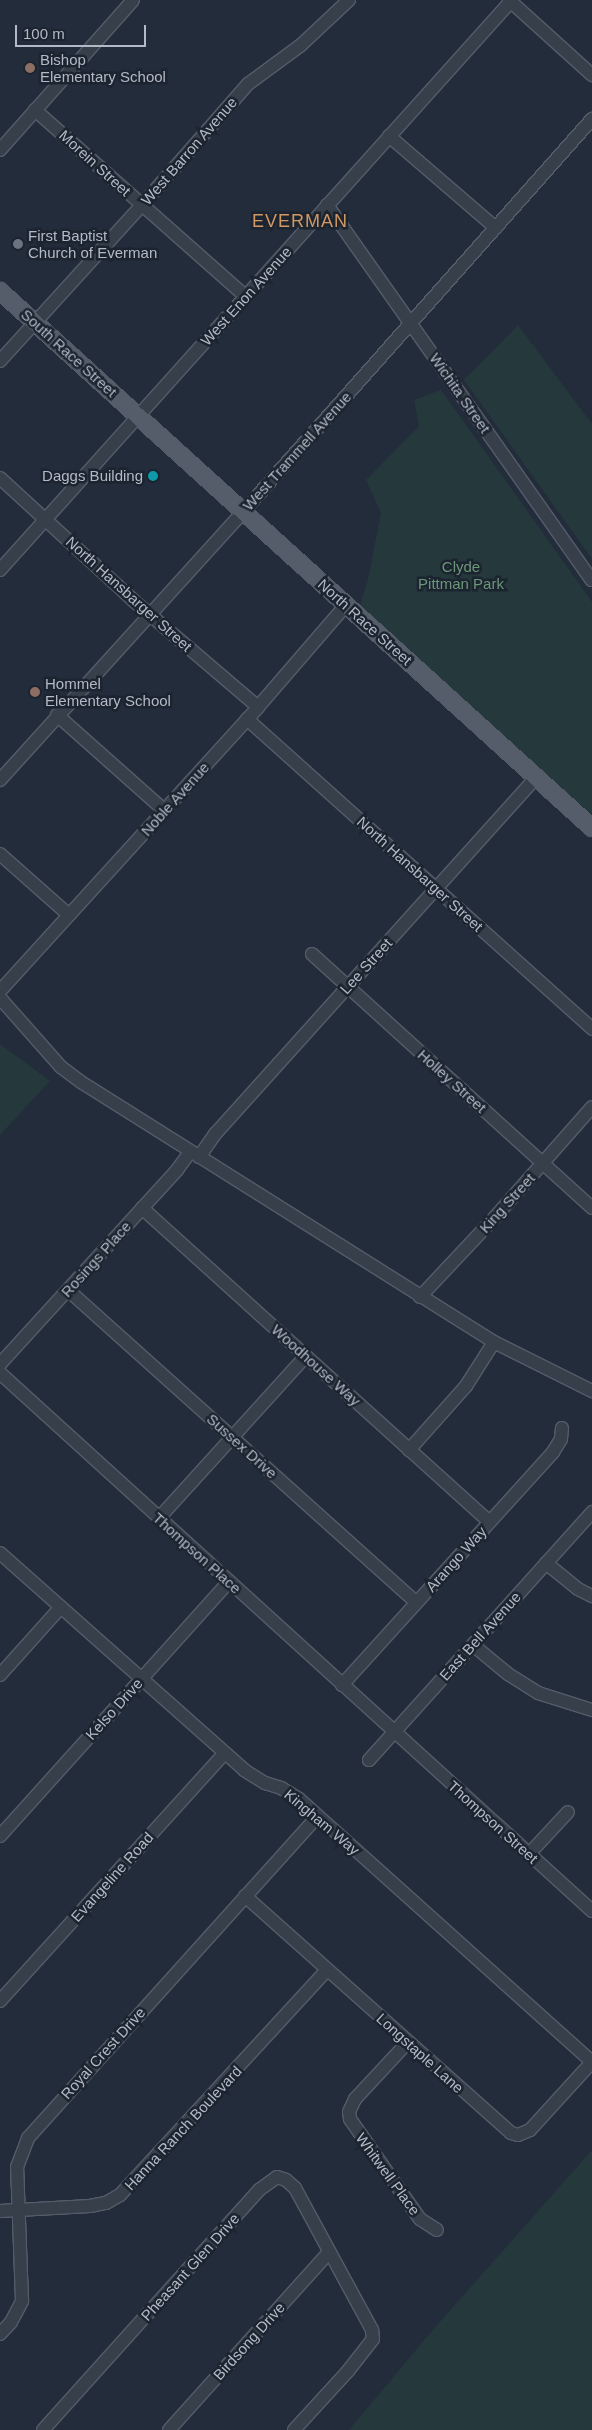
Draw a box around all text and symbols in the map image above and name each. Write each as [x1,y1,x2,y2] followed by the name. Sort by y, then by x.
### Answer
[18,15,149,47] scale bar
[23,25,65,42] text: 100 m
[40,50,166,85] place label: Bishop Elementary School
[24,62,36,74] marker: Bishop Elementary School
[137,93,241,209] street label: West Barron Avenue
[56,126,134,200] street label: Morein Street
[251,210,349,232] district label: EVERMAN
[28,226,157,261] place label: First Baptist Church of Everman
[12,238,24,250] marker: First Baptist Church of Everman
[197,242,295,350] street label: West Enon Avenue
[17,305,121,401] street label: South Race Street
[426,350,494,436] street label: Wichita Street
[239,387,355,515] street label: West Trammell Avenue
[42,467,143,485] place label: Daggs Building
[147,470,159,482] marker: Daggs Building
[62,533,196,655] street label: North Hansbarger Street
[418,557,504,592] park label: Clyde Pittman Park
[314,575,416,669] street label: North Race Street
[45,674,171,709] place label: Hommel Elementary School
[29,686,41,698] marker: Hommel Elementary School
[137,758,213,840] street label: Noble Avenue
[353,813,487,935] street label: North Hansbarger Street
[336,934,396,998] street label: Lee Street
[414,1046,490,1116] street label: Holley Street
[475,1169,539,1237] street label: King Street
[57,1217,135,1301] street label: Rosings Place
[268,1320,364,1410] street label: Woodhouse Way
[203,1410,281,1482] street label: Sussex Drive
[149,1509,245,1597] street label: Thompson Place
[422,1523,490,1595] street label: Arango Way
[435,1588,525,1684] street label: East Bell Avenue
[82,1674,146,1744] street label: Kelso Drive
[444,1777,542,1867] street label: Thompson Street
[281,1785,363,1859] street label: Kingham Way
[67,1829,157,1925] street label: Evangeline Road
[57,2003,149,2103] street label: Royal Crest Drive
[373,2009,467,2097] street label: Longstaple Lane
[121,2062,245,2194] street label: Hanna Ranch Boulevard
[352,2129,424,2219] street label: Whitwell Place
[137,2210,243,2324] street label: Pheasant Glen Drive
[209,2298,289,2384] street label: Birdsong Drive

